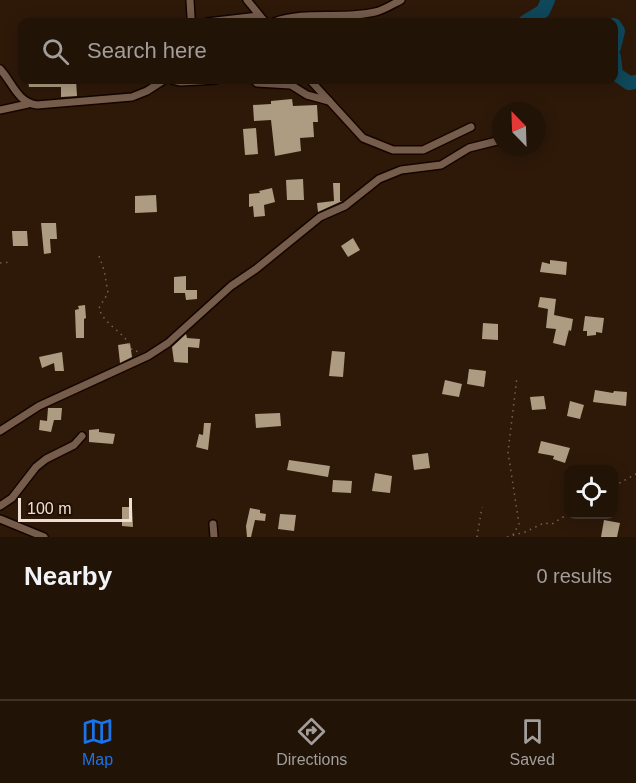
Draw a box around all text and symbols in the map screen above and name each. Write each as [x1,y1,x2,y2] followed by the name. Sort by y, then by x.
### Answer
[18,18,618,84] search box
[39,35,72,68] icon: search
[87,38,207,63] text: Search here
[492,102,546,156] north arrow
[564,465,618,519] map controls
[564,465,618,519] button: locate
[18,495,132,522] scale bar
[27,500,71,517] text: 100 m
[24,561,112,591] text: Nearby
[536,565,612,587] text: 0 results
[81,715,114,769] tab: Map
[276,715,347,769] tab: Directions
[510,715,555,769] tab: Saved

